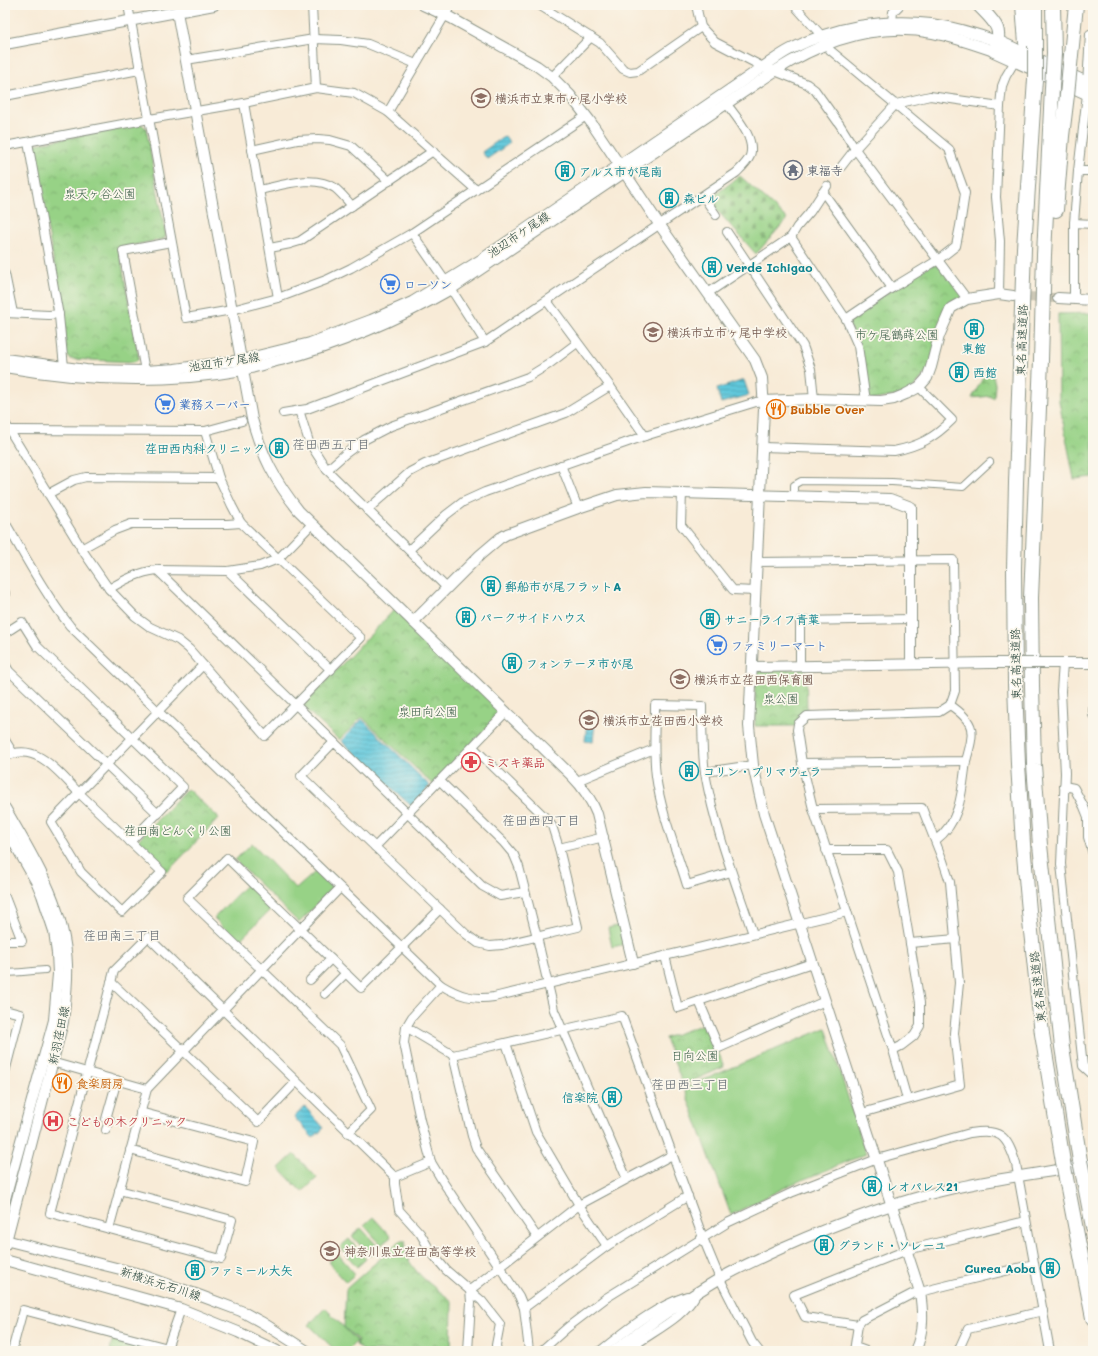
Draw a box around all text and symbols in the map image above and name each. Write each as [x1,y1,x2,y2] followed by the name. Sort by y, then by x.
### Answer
[470,87,492,109] school or university icon: 横浜市立東市ヶ尾小学校
[495,90,627,106] place label: 横浜市立東市ヶ尾小学校
[782,159,804,181] temple icon: 東福寺
[554,160,576,182] building icon: アルス市が尾南
[807,162,843,178] place label: 東福寺
[579,163,662,179] place label: アルス市が尾南
[64,185,136,201] park label: 泉天ヶ谷公園
[658,187,680,209] building icon: 森ビル
[683,190,719,206] place label: 森ビル
[484,207,552,261] street label: 池辺市ケ尾線
[701,256,723,278] building icon: Verde Ichigao
[726,259,813,275] place label: Verde Ichigao
[379,273,401,295] supermarket icon: ローソン
[404,276,452,292] place label: ローソン
[1012,304,1030,376] street label: 東名高速道路
[963,318,985,340] building icon: 東館
[642,321,664,343] school or university icon: 横浜市立市ヶ尾中学校
[667,324,787,340] place label: 横浜市立市ヶ尾中学校
[855,326,939,342] park label: 市ケ尾鶴蒔公園
[962,340,986,356] place label: 東館
[187,347,261,375] street label: 池辺市ケ尾線
[948,361,970,383] building icon: 西館
[973,364,997,380] place label: 西館
[154,393,176,415] supermarket icon: 業務スーパー
[179,396,251,412] place label: 業務スーパー
[765,398,787,420] restaurant icon: Bubble Over
[790,401,865,417] place label: Bubble Over
[292,435,370,452] district label: 荏田西五丁目
[268,437,290,459] building icon: 荏田西内科クリニック
[145,440,265,456] place label: 荏田西内科クリニック
[480,575,502,597] building icon: 郵船市が尾フラットA
[505,578,621,594] place label: 郵船市が尾フラットA
[455,606,477,628] building icon: パークサイドハウス
[699,608,721,630] building icon: サニーライフ青葉
[480,609,587,625] place label: パークサイドハウス
[724,611,820,627] place label: サニーライフ青葉
[1006,628,1024,700] street label: 東名高速道路
[706,634,728,656] supermarket icon: ファミリーマート
[731,637,827,653] place label: ファミリーマート
[501,652,523,674] building icon: フォンテーヌ市が尾
[526,655,634,671] place label: フォンテーヌ市が尾
[669,668,691,690] school or university icon: 横浜市立荏田西保育園
[694,671,814,687] place label: 横浜市立荏田西保育園
[763,690,799,706] park label: 泉公園
[398,703,458,719] park label: 泉田向公園
[578,709,600,731] school or university icon: 横浜市立荏田西小学校
[603,712,723,728] place label: 横浜市立荏田西小学校
[460,751,482,773] pharmacy icon: ミズキ薬品
[485,754,545,770] place label: ミズキ薬品
[678,760,700,782] building icon: コリン・プリマヴェラ
[703,763,822,779] place label: コリン・プリマヴェラ
[502,811,580,828] district label: 荏田西四丁目
[124,822,232,838] park label: 荏田南どんぐり公園
[83,926,161,943] district label: 荏田南三丁目
[1025,950,1049,1024] street label: 東名高速道路
[44,1004,72,1066] street label: 新羽荏田線
[671,1047,719,1063] park label: 日向公園
[51,1072,73,1094] restaurant icon: 食楽厨房
[76,1075,124,1091] place label: 食楽厨房
[651,1075,729,1092] district label: 荏田西三丁目
[601,1086,623,1108] building icon: 信楽院
[562,1089,598,1105] place label: 信楽院
[42,1110,64,1132] hospital icon: こどもの木クリニック
[67,1113,187,1129] place label: こどもの木クリニック
[861,1175,883,1197] building icon: レオパレス21
[886,1178,958,1194] place label: レオパレス21
[813,1234,835,1256] building icon: グランド・ソレーユ
[838,1237,946,1253] place label: グランド・ソレーユ
[319,1240,341,1262] school or university icon: 神奈川県立荏田高等学校
[344,1243,476,1259] place label: 神奈川県立荏田高等学校
[1039,1257,1061,1279] building icon: Curea Aoba
[184,1259,206,1281] building icon: ファミール大矢
[964,1260,1036,1276] place label: Curea Aoba
[119,1262,203,1304] street label: 新横浜元石川線
[209,1262,293,1278] place label: ファミール大矢

